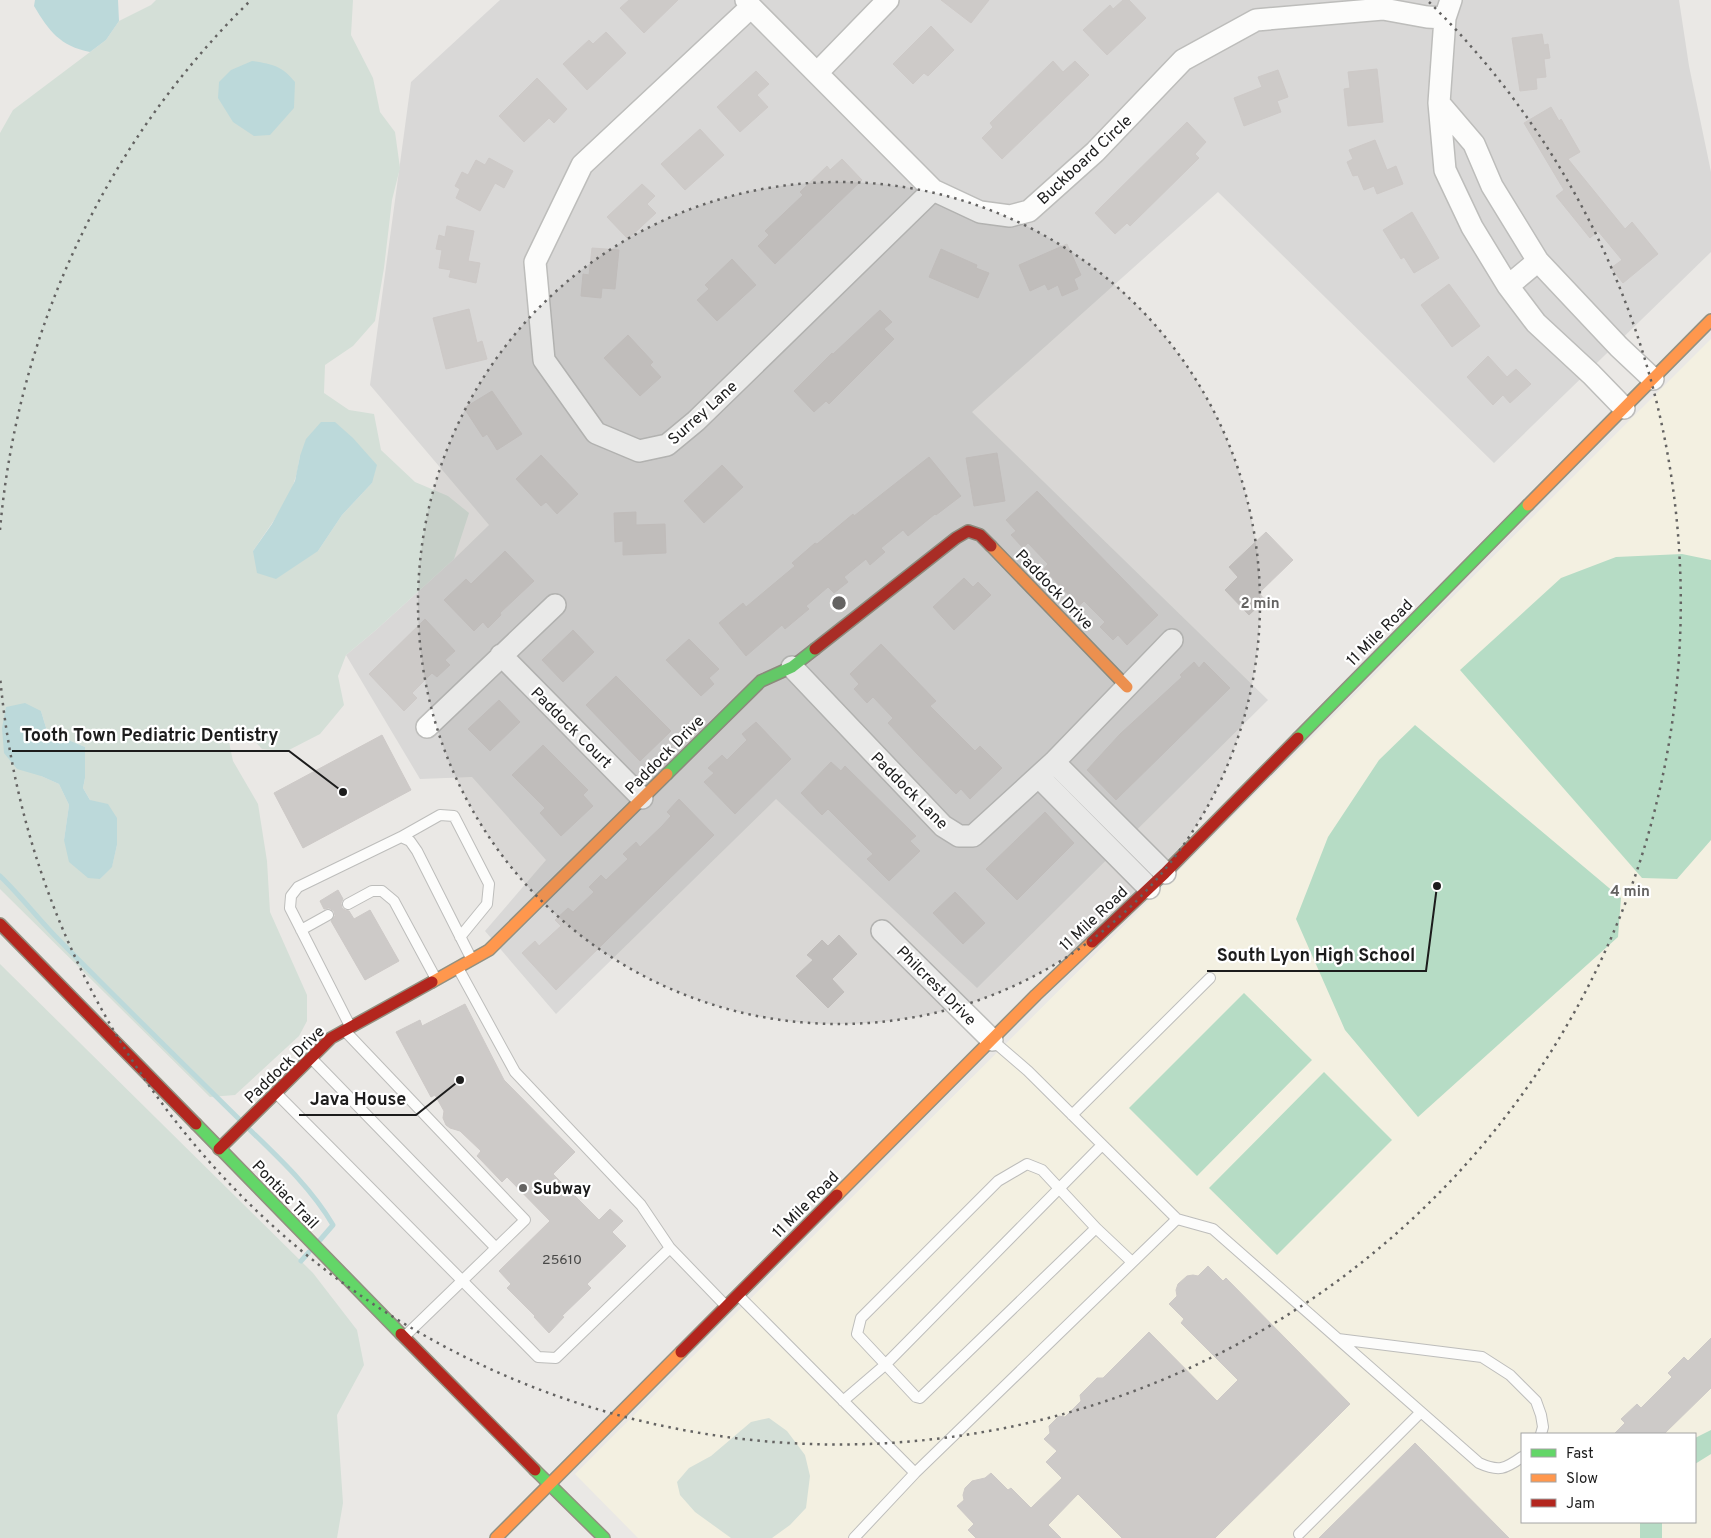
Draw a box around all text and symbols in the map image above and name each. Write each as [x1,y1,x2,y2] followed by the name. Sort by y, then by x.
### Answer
[1034,111,1137,210] street label: Buckboard Circle
[664,377,742,450] street label: Surrey Lane
[1010,546,1097,635] street label: Paddock Drive
[830,594,848,612] centre of rings
[1240,595,1280,614] text: 2 min
[1343,596,1418,671] street label: 11 Mile Road
[526,684,615,773] street label: Paddock Court
[622,712,709,799] street label: Paddock Drive
[12,718,289,751] callout: Tooth Town Pediatric Dentistry
[22,725,278,748] text: Tooth Town Pediatric Dentistry
[866,749,951,834] street label: Paddock Lane
[1056,883,1133,956] street label: 11 Mile Road
[1610,883,1650,902] text: 4 min
[1207,938,1426,971] callout: South Lyon High School
[891,942,980,1031] street label: Philcrest Drive
[1217,945,1415,968] text: South Lyon High School
[241,1022,330,1109] street label: Paddock Drive
[299,1082,416,1115] callout: Java House
[310,1089,406,1112] text: Java House
[247,1157,322,1234] street label: Pontiac Trail
[769,1168,844,1243] street label: 11 Mile Road
[533,1180,591,1200] place label: Subway
[517,1182,529,1194] marker: Subway
[542,1252,582,1269] house number: 25610
[1521,1433,1696,1523] legend
[1566,1445,1594,1464] text: Fast
[1566,1470,1598,1489] text: Slow
[1566,1495,1595,1514] text: Jam

